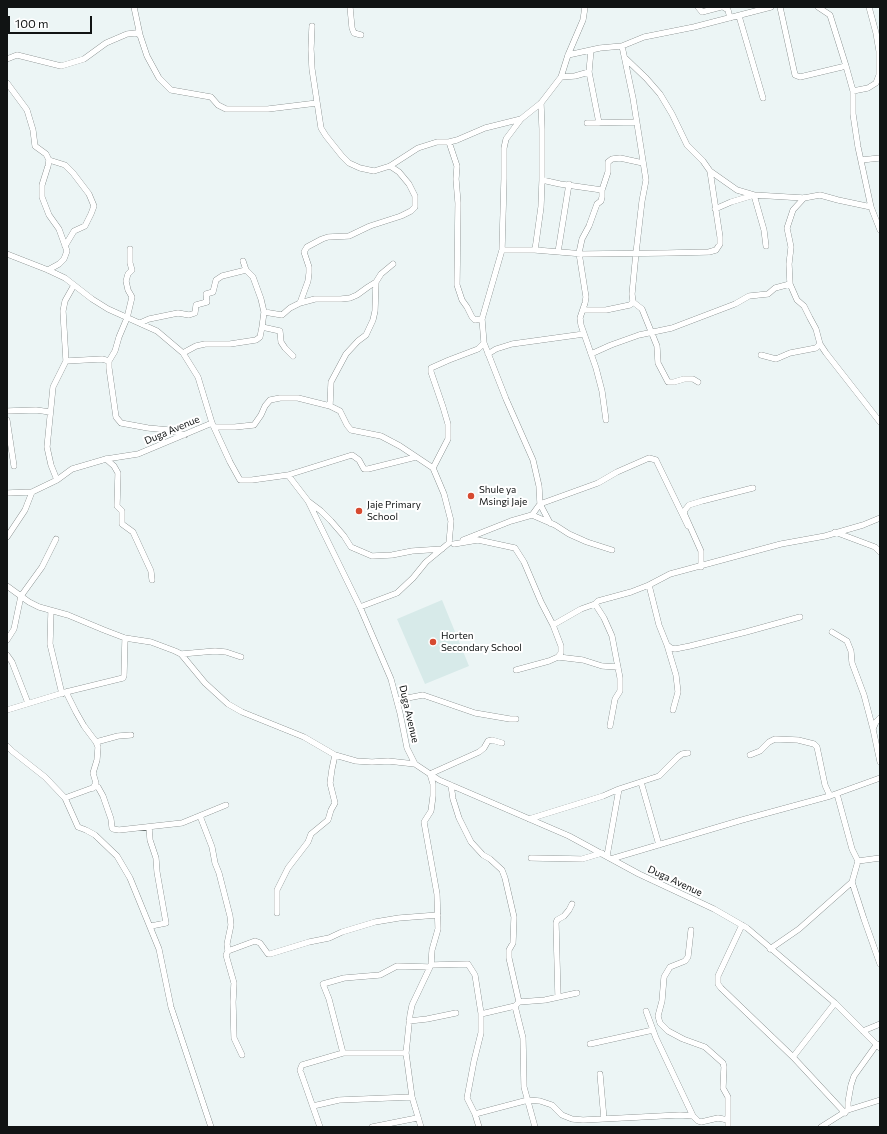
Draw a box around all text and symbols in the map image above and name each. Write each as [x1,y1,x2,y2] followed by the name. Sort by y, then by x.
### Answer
[10,8,94,34] scale bar
[15,16,49,30] text: 100 m
[143,413,201,447] street label: Duga Avenue
[479,484,527,508] place label: Shule ya Msingi Jaje
[466,491,476,501] marker: Shule ya Msingi Jaje
[367,499,421,522] place label: Jaje Primary School
[354,506,364,516] marker: Jaje Primary School
[441,630,522,654] place label: Horten Secondary School
[428,637,438,647] marker: Horten Secondary School
[397,684,421,744] street label: Duga Avenue
[646,863,704,899] street label: Duga Avenue

